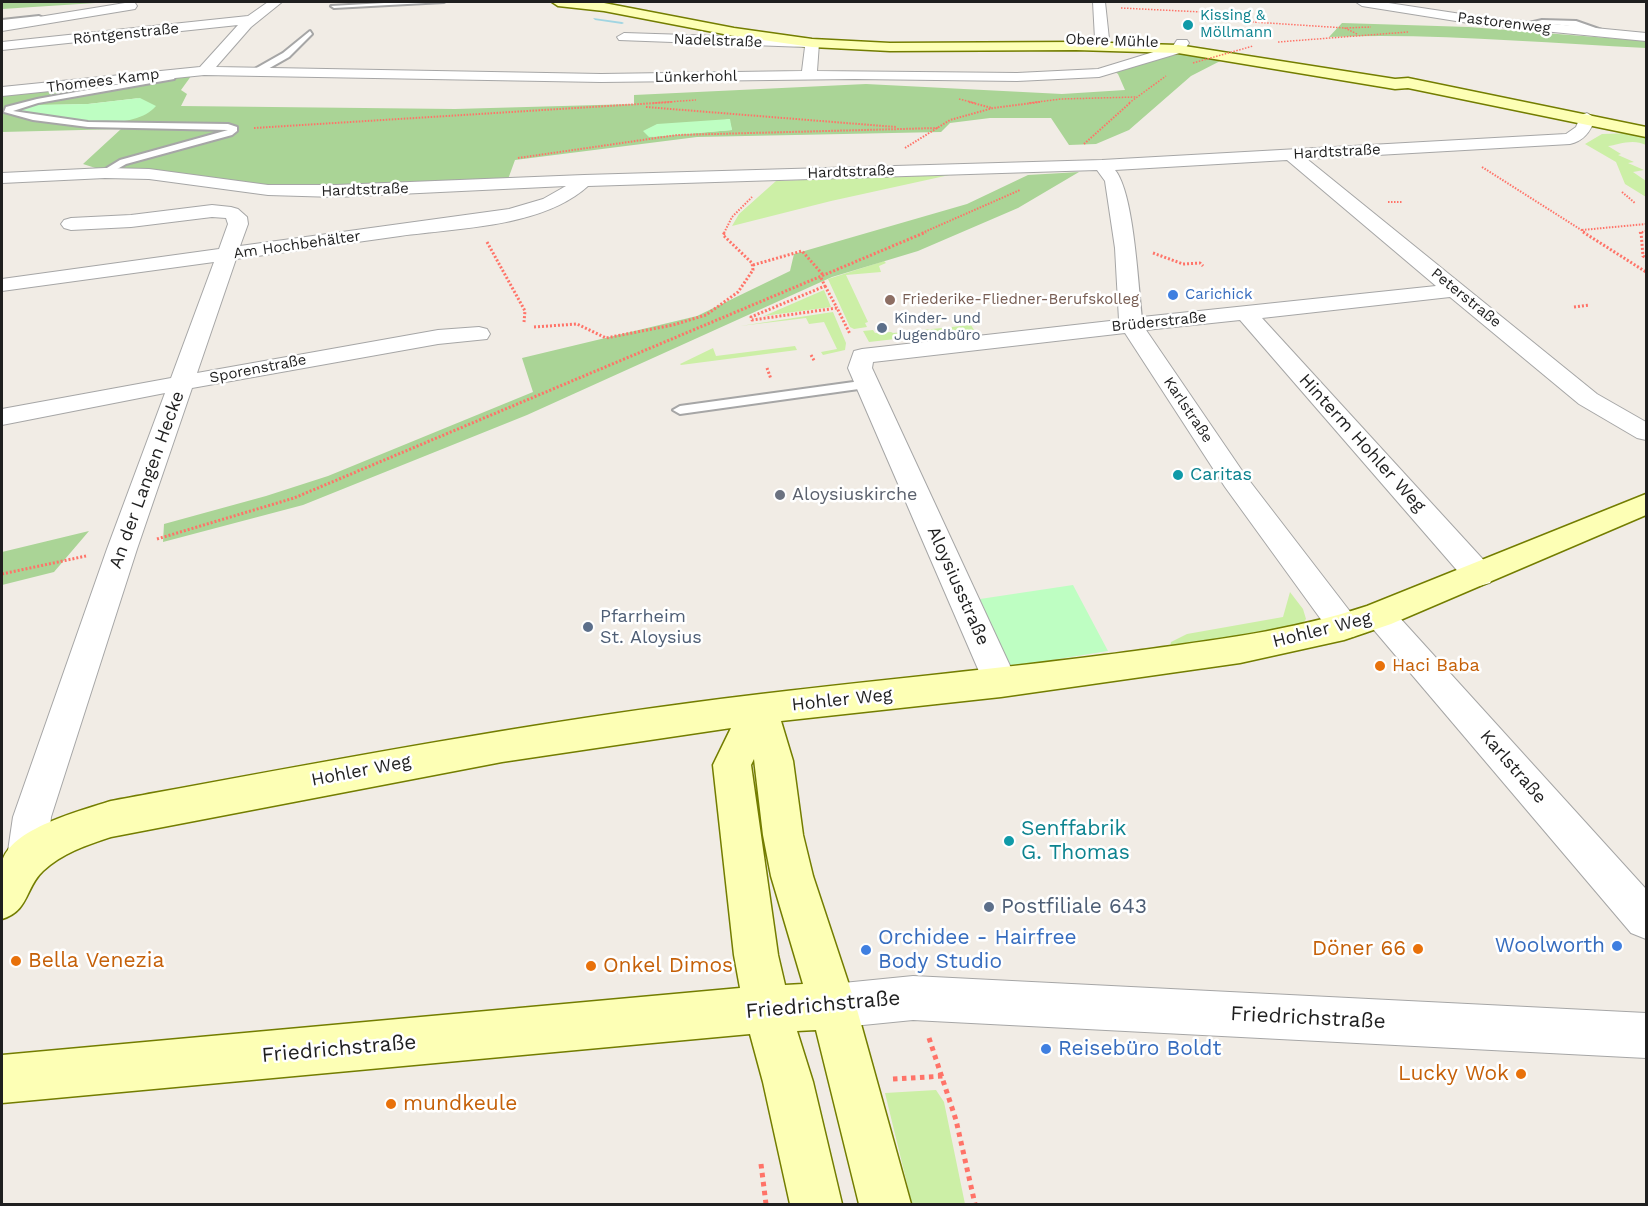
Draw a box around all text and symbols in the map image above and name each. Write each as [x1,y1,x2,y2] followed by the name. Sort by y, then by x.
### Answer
[1200,7,1272,42] place label: Kissing & Möllmann
[1457,8,1551,38] street label: Pastorenweg
[1181,18,1195,32] marker: Kissing & Möllmann
[72,19,180,49] street label: Röntgenstraße
[673,30,763,52] street label: Nadelstraße
[1065,30,1159,52] street label: Obere Mühle
[46,65,160,97] street label: Thomees Kamp
[655,67,737,87] street label: Lünkerhohl
[1293,141,1381,163] street label: Hardtstraße
[807,161,895,183] street label: Hardtstraße
[321,179,409,201] street label: Hardtstraße
[232,227,362,263] street label: Am Hochbehälter
[1427,264,1505,332] street label: Peterstraße
[1185,286,1252,304] place label: Carichick
[1166,288,1180,302] marker: Carichick
[902,291,1139,309] place label: Friederike-Fliedner-Berufskolleg
[883,293,897,307] marker: Friederike-Fliedner-Berufskolleg
[1111,308,1207,336] street label: Brüderstraße
[894,310,981,345] place label: Kinder- und Jugendbüro
[875,321,889,335] marker: Kinder- und Jugendbüro
[208,351,308,387] street label: Sporenstraße
[1294,369,1430,517] street label: Hinterm Hohler Weg
[1159,374,1217,446] street label: Karlstraße
[105,388,189,572] street label: An der Langen Hecke
[1190,464,1252,486] place label: Caritas
[1171,468,1185,482] marker: Caritas
[792,484,917,506] place label: Aloysiuskirche
[773,488,787,502] marker: Aloysiuskirche
[922,523,994,649] street label: Aloysiusstraße
[600,606,702,648] place label: Pfarrheim St. Aloysius
[1270,607,1374,653] street label: Hohler Weg
[581,620,595,634] marker: Pfarrheim St. Aloysius
[1392,655,1480,677] place label: Haci Baba
[1373,659,1387,673] marker: Haci Baba
[791,684,893,716] street label: Hohler Weg
[1475,726,1551,808] street label: Karlstraße
[309,751,413,791] street label: Hohler Weg
[1021,816,1130,866] place label: Senffabrik G. Thomas
[1002,834,1016,848] marker: Senffabrik G. Thomas
[1001,894,1147,920] place label: Postfiliale 643
[982,900,996,914] marker: Postfiliale 643
[878,925,1077,975] place label: Orchidee - Hairfree Body Studio
[1495,933,1605,959] place label: Woolworth
[1312,936,1406,962] place label: Döner 66
[1610,939,1624,953] marker: Woolworth
[1411,942,1425,956] marker: Döner 66
[859,943,873,957] marker: Orchidee - Hairfree Body Studio
[28,948,164,974] place label: Bella Venezia
[603,953,733,979] place label: Onkel Dimos
[9,954,23,968] marker: Bella Venezia
[584,959,598,973] marker: Onkel Dimos
[744,986,902,1024] street label: Friedrichstraße
[1230,1001,1386,1035] street label: Friedrichstraße
[260,1030,418,1068] street label: Friedrichstraße
[1058,1036,1221,1062] place label: Reisebüro Boldt
[1039,1042,1053,1056] marker: Reisebüro Boldt
[1398,1061,1509,1087] place label: Lucky Wok
[1514,1067,1528,1081] marker: Lucky Wok
[403,1091,517,1117] place label: mundkeule
[384,1097,398,1111] marker: mundkeule

